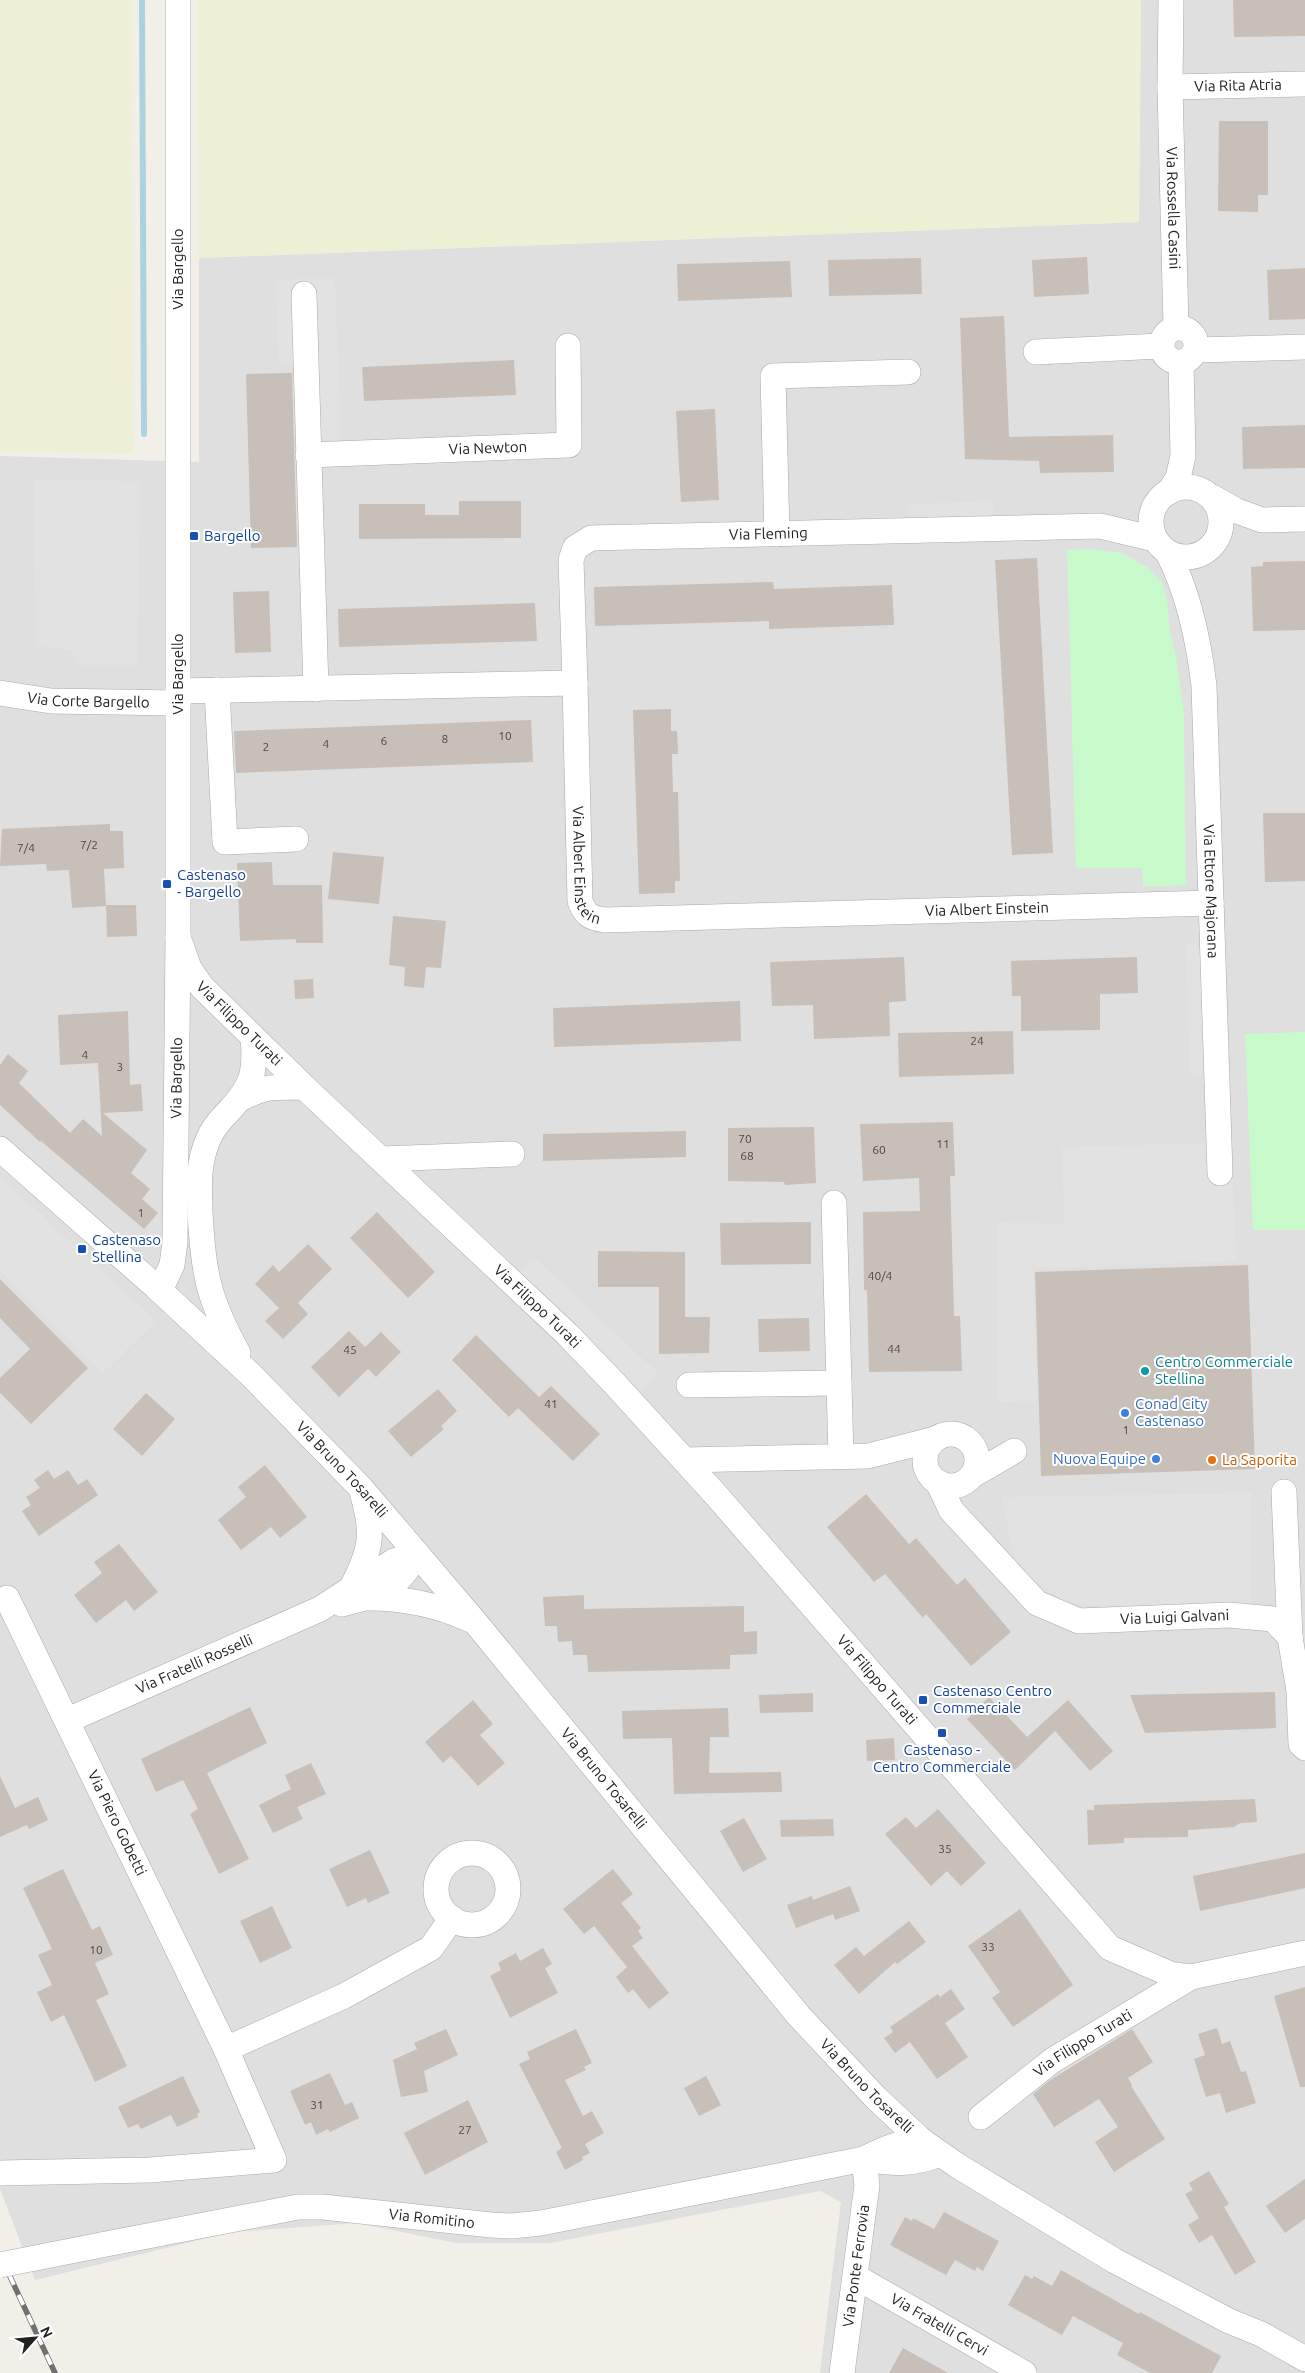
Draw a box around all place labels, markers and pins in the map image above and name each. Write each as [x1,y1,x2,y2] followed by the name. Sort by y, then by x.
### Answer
[204,527,260,544] place label: Bargello
[188,530,200,542] marker: Bargello
[177,866,246,900] place label: Castenaso - Bargello
[161,878,173,890] marker: Castenaso - Bargello
[92,1231,161,1265] place label: Castenaso Stellina
[76,1243,88,1255] marker: Castenaso Stellina
[1155,1353,1293,1387] place label: Centro Commerciale Stellina
[1139,1365,1151,1377] marker: Centro Commerciale Stellina
[1135,1395,1207,1429] place label: Conad City Castenaso
[1119,1407,1131,1419] marker: Conad City Castenaso
[1053,1450,1146,1467] place label: Nuova Equipe
[1222,1451,1297,1468] place label: La Saporita
[1150,1453,1162,1465] marker: Nuova Equipe
[1206,1454,1218,1466] marker: La Saporita
[933,1682,1052,1716] place label: Castenaso Centro Commerciale
[917,1694,929,1706] marker: Castenaso Centro Commerciale
[936,1727,948,1739] marker: Castenaso - Centro Commerciale
[873,1741,1011,1775] place label: Castenaso - Centro Commerciale

